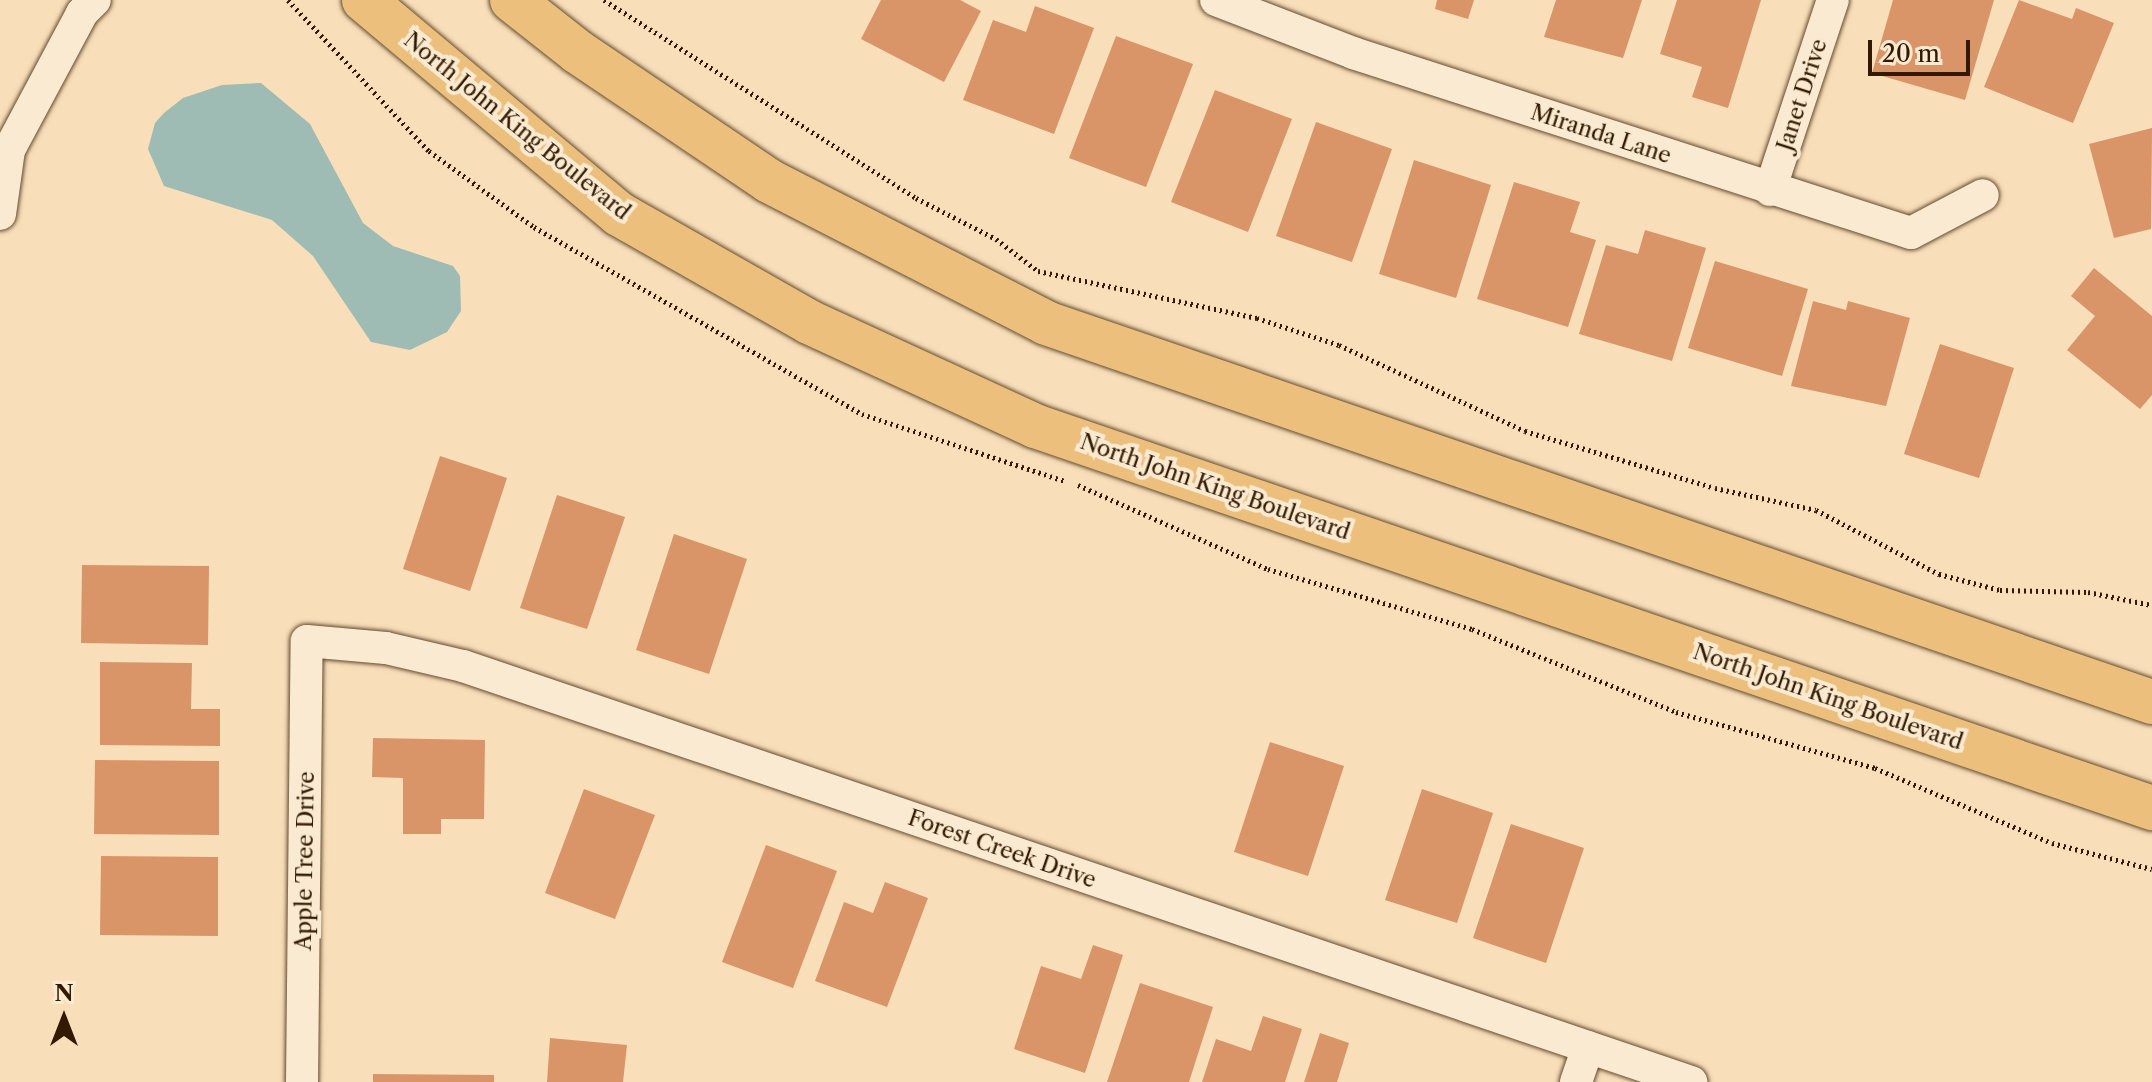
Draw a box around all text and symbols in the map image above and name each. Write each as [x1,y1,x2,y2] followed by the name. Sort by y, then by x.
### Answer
[1872,24,1974,74] scale bar
[399,27,635,225] street label: North John King Boulevard
[1772,36,1832,154] street label: Janet Drive
[1882,39,1940,68] text: 20 m
[1527,99,1675,169] street label: Miranda Lane
[1077,428,1353,546] street label: North John King Boulevard
[1690,638,1966,756] street label: North John King Boulevard
[290,771,320,951] street label: Apple Tree Drive
[904,804,1100,894] street label: Forest Creek Drive
[24,978,104,1058] north arrow
[54,980,74,1007] text: N

